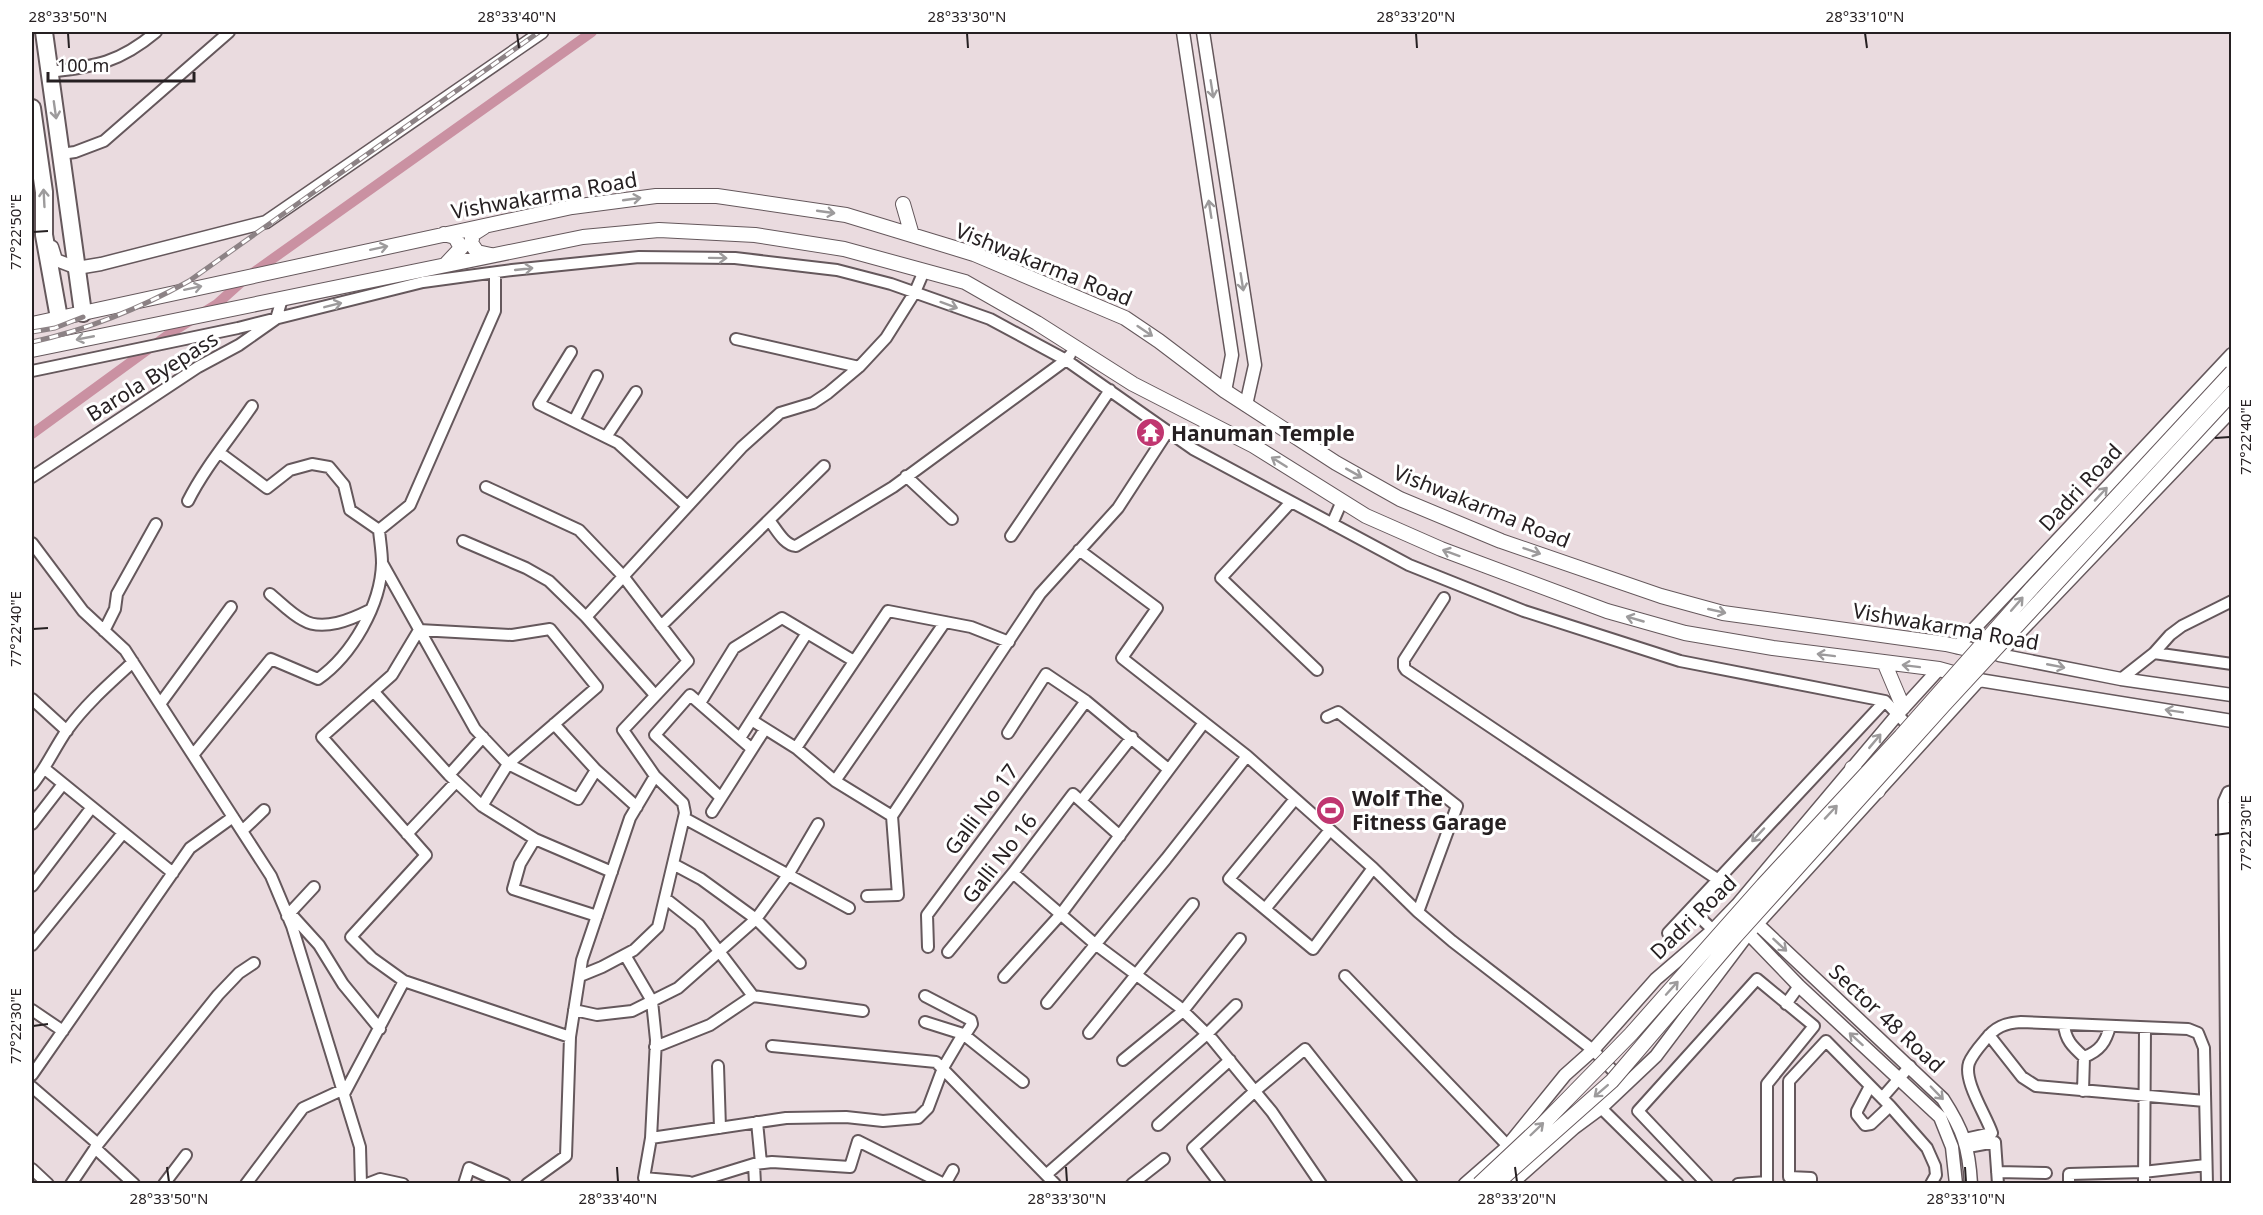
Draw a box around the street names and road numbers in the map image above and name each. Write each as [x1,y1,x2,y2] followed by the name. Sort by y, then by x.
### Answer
[449,165,639,225] street label: Vishwakarma Road
[951,216,1137,312] street label: Vishwakarma Road
[81,324,223,428] street label: Barola Byepass
[2032,437,2128,537] street label: Dadri Road
[1389,458,1575,554] street label: Vishwakarma Road
[1851,596,2041,656] street label: Vishwakarma Road
[938,758,1024,860] street label: Galli No 17
[955,807,1043,909] street label: Galli No 16
[1644,869,1742,965] street label: Dadri Road
[1823,957,1951,1079] street label: Sector 48 Road

